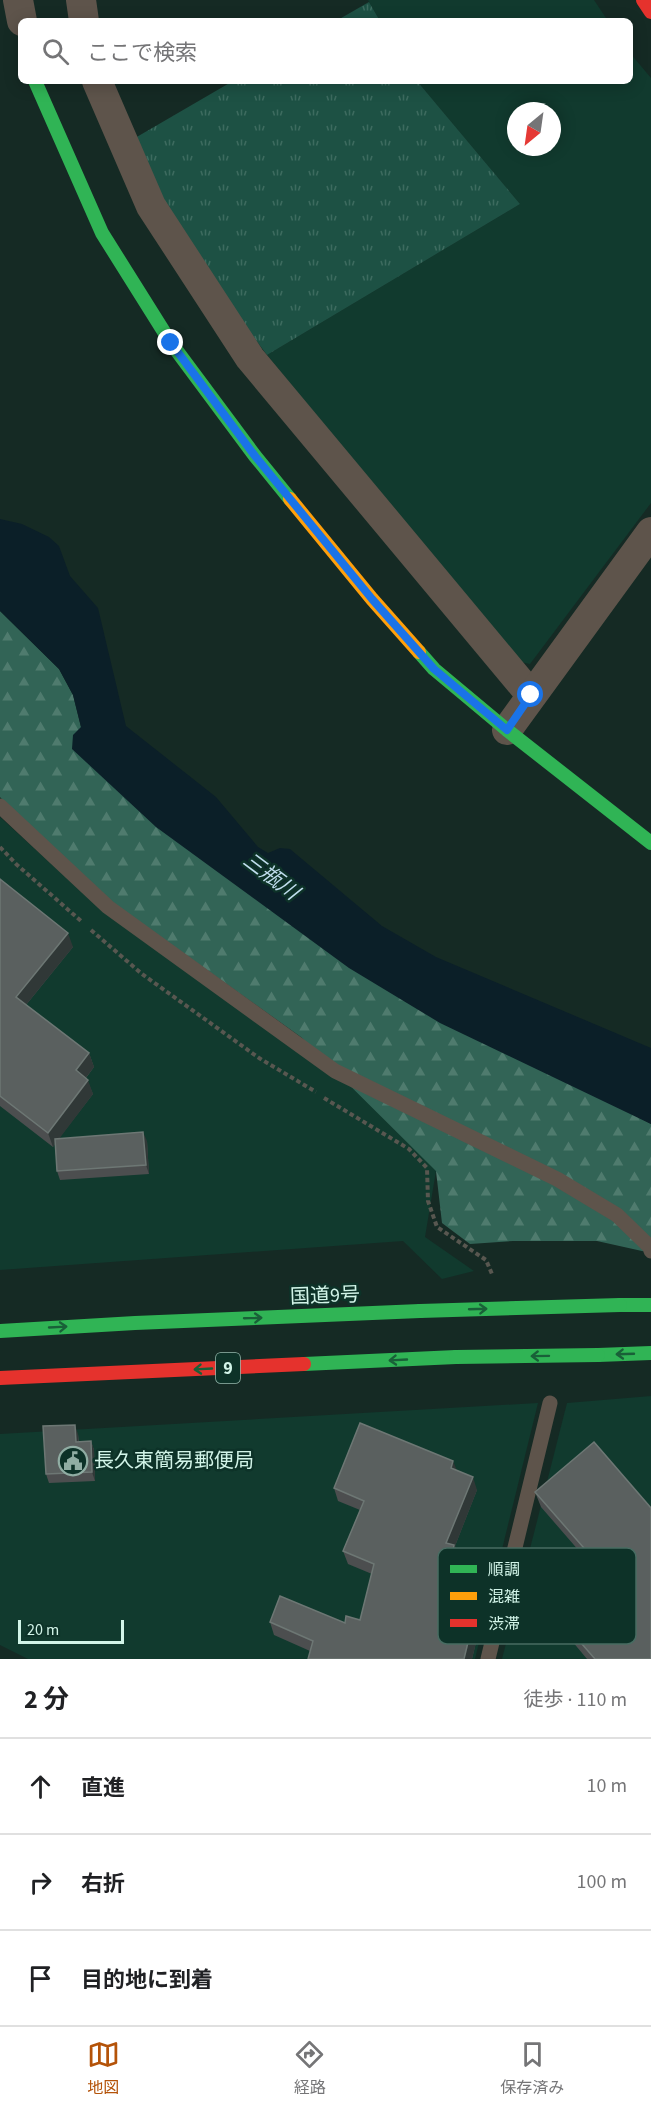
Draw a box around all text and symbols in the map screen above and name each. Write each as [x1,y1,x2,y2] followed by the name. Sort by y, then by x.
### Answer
[18,18,633,84] search box
[39,35,72,68] icon: search
[87,37,197,69] text: ここで検索
[507,102,561,156] north arrow
[157,329,183,355] route end
[517,681,543,707] route start
[237,845,307,908] water label: 三瓶川
[290,1281,360,1311] street label: 国道9号
[468,1304,488,1315] one-way arrow
[243,1313,263,1324] one-way arrow
[48,1322,68,1333] one-way arrow
[615,1348,635,1359] one-way arrow
[530,1350,550,1362] one-way arrow
[216,1353,240,1383] road number: 9
[388,1355,408,1366] one-way arrow
[193,1364,213,1375] one-way arrow
[57,1445,89,1477] public building icon: 長久東簡易郵便局
[94,1447,254,1475] place label: 長久東簡易郵便局
[438,1548,636,1644] legend
[488,1559,520,1581] text: 順調
[488,1586,520,1608] text: 混雑
[488,1613,520,1635] text: 渋滞
[18,1617,124,1644] scale bar
[27,1619,59,1641] text: 20 m
[24,1681,69,1718] text: 2 分
[524,1686,627,1714] text: 徒歩 · 110 m
[24,1770,57,1803] icon: ahead
[81,1772,125,1804] text: 直進
[587,1772,627,1800] text: 10 m
[24,1866,57,1899] icon: right
[81,1868,125,1900] text: 右折
[577,1868,627,1896] text: 100 m
[24,1962,57,1995] icon: arrive
[81,1964,213,1996] text: 目的地に到着
[87,2038,120,2099] tab: 地図
[293,2038,326,2099] tab: 経路
[500,2038,564,2099] tab: 保存済み

